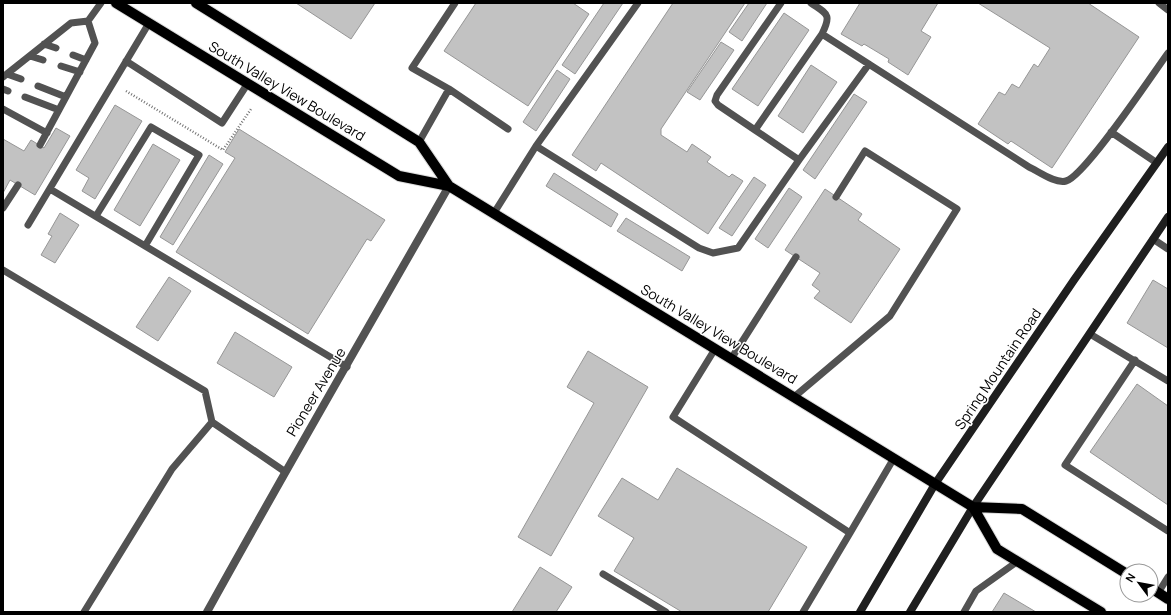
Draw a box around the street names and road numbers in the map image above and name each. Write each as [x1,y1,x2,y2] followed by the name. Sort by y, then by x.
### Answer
[206,36,369,145] street label: South Valley View Boulevard
[638,279,801,388] street label: South Valley View Boulevard
[950,304,1045,433] street label: Spring Mountain Road
[282,344,350,440] street label: Pioneer Avenue

